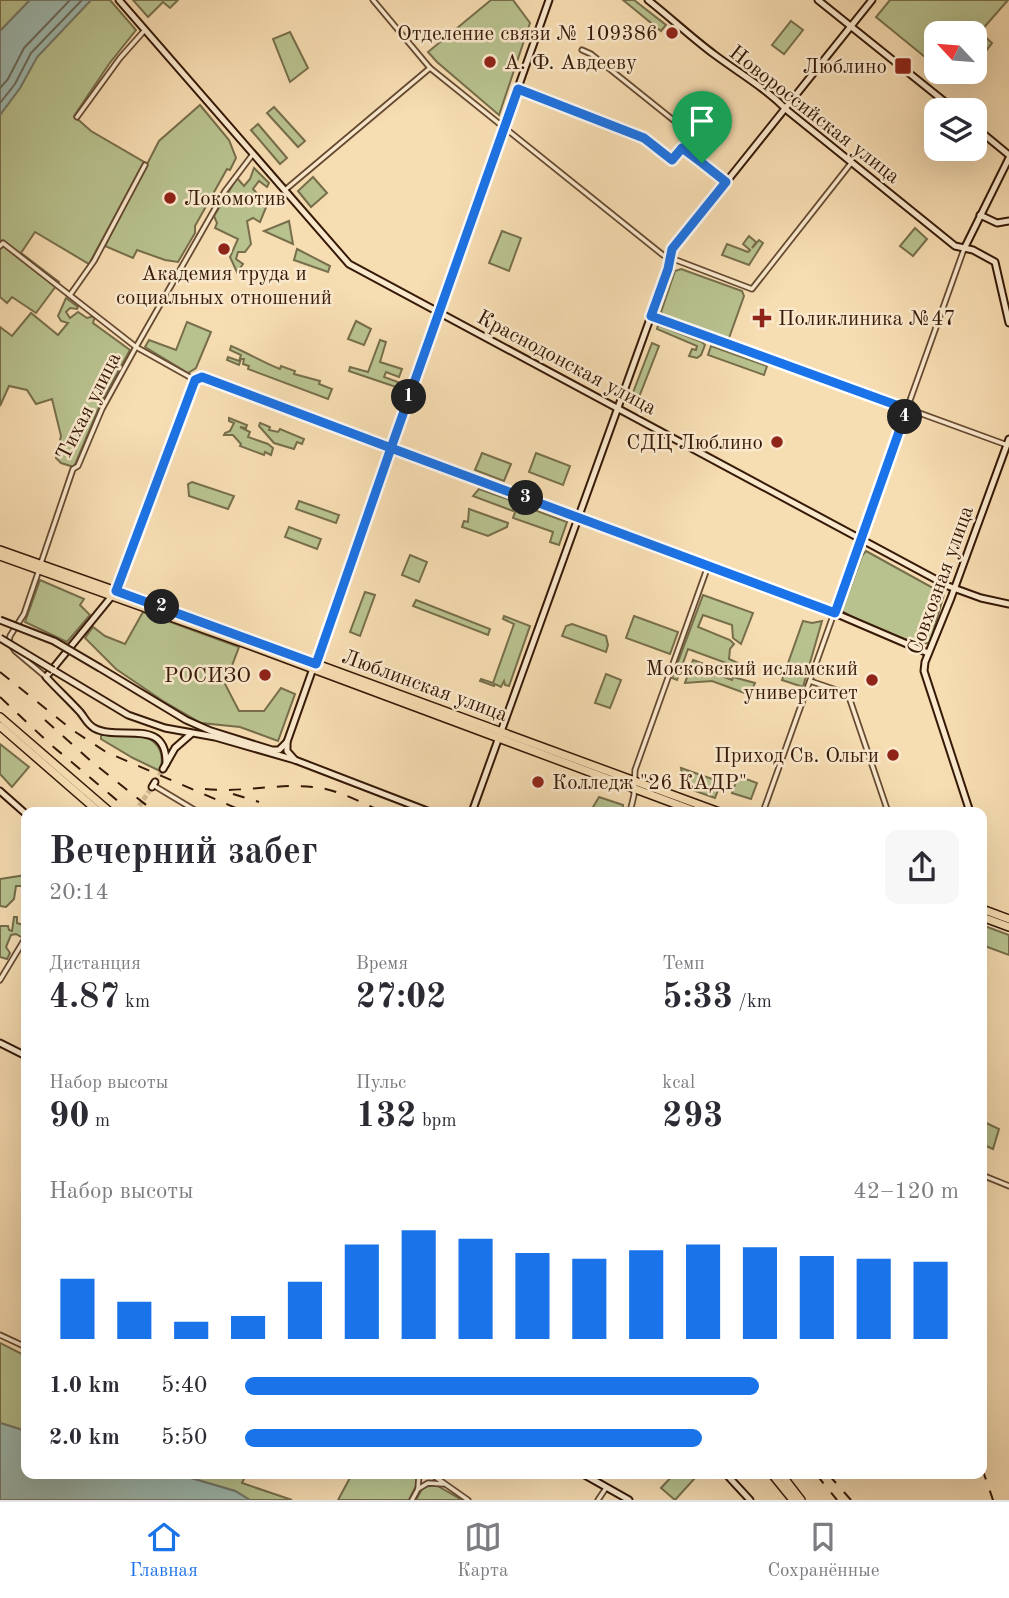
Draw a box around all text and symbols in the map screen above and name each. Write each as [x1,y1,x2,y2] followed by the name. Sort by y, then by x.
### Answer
[924,21,987,84] north arrow
[924,21,987,161] map controls
[397,24,658,45] place label: Отделение связи № 109386
[664,25,680,41] marker: Отделение связи № 109386
[725,42,903,188] street label: Новороссийская улица
[504,53,637,74] place label: А. Ф. Авдееву
[482,54,498,70] marker: А. Ф. Авдееву
[893,56,913,76] marker: Люблино
[802,57,887,78] place label: Люблино
[672,91,732,163] pin
[924,98,987,161] button: layers
[683,102,721,140] icon: arrive
[184,189,286,210] place label: Локомотив
[162,190,178,206] marker: Локомотив
[216,241,232,257] marker: Академия труда и социальных отношений
[116,264,332,309] place label: Академия труда и социальных отношений
[473,307,659,420] street label: Краснодонская улица
[752,308,772,328] marker: Поликлиника №47
[778,309,956,330] place label: Поликлиника №47
[53,349,126,464] street label: Тихая улица
[392,380,426,414] pin: 1
[403,387,414,406] text: 1
[888,400,922,434] pin: 4
[899,407,910,426] text: 4
[626,433,763,454] place label: СДЦ Люблино
[769,434,785,450] marker: СДЦ Люблино
[508,480,544,516] pin: 3
[520,488,531,507] text: 3
[905,503,978,658] street label: Совхозная улица
[144,590,180,624] pin: 2
[156,597,167,616] text: 2
[339,647,510,726] street label: Люблинская улица
[646,659,858,704] place label: Московский исламский университет
[164,666,251,687] place label: РОСИЗО
[257,667,273,683] marker: РОСИЗО
[864,672,880,688] marker: Московский исламский университет
[714,746,879,767] place label: Приход Св. Ольги
[885,747,901,763] marker: Приход Св. Ольги
[552,773,747,794] place label: Колледж "26 КАДР"
[530,774,546,790] marker: Колледж "26 КАДР"
[885,830,959,904] button: share
[49,834,318,872] text: Вечерний забег
[49,881,109,904] text: 20:14
[49,955,141,974] text: Дистанция
[356,955,408,974] text: Время
[662,955,705,974] text: Темп
[49,980,120,1015] text: 4.87
[356,980,447,1015] text: 27:02
[662,980,733,1015] text: 5:33
[120,993,150,1012] text: km
[733,993,772,1012] text: /km
[49,1074,168,1093] text: Набор высоты
[356,1074,406,1093] text: Пульс
[662,1074,695,1093] text: kcal
[49,1099,90,1134] text: 90
[356,1099,417,1134] text: 132
[662,1099,723,1134] text: 293
[90,1112,110,1131] text: m
[417,1112,457,1131] text: bpm
[49,1180,193,1203] text: Набор высоты
[853,1180,959,1203] text: 42–120 m
[49,1374,120,1397] text: 1.0 km
[161,1374,207,1397] text: 5:40
[49,1426,120,1449] text: 2.0 km
[161,1426,207,1449] text: 5:50
[130,1518,198,1583] tab: Главная
[457,1518,508,1583] tab: Карта
[767,1518,879,1583] tab: Сохранённые

